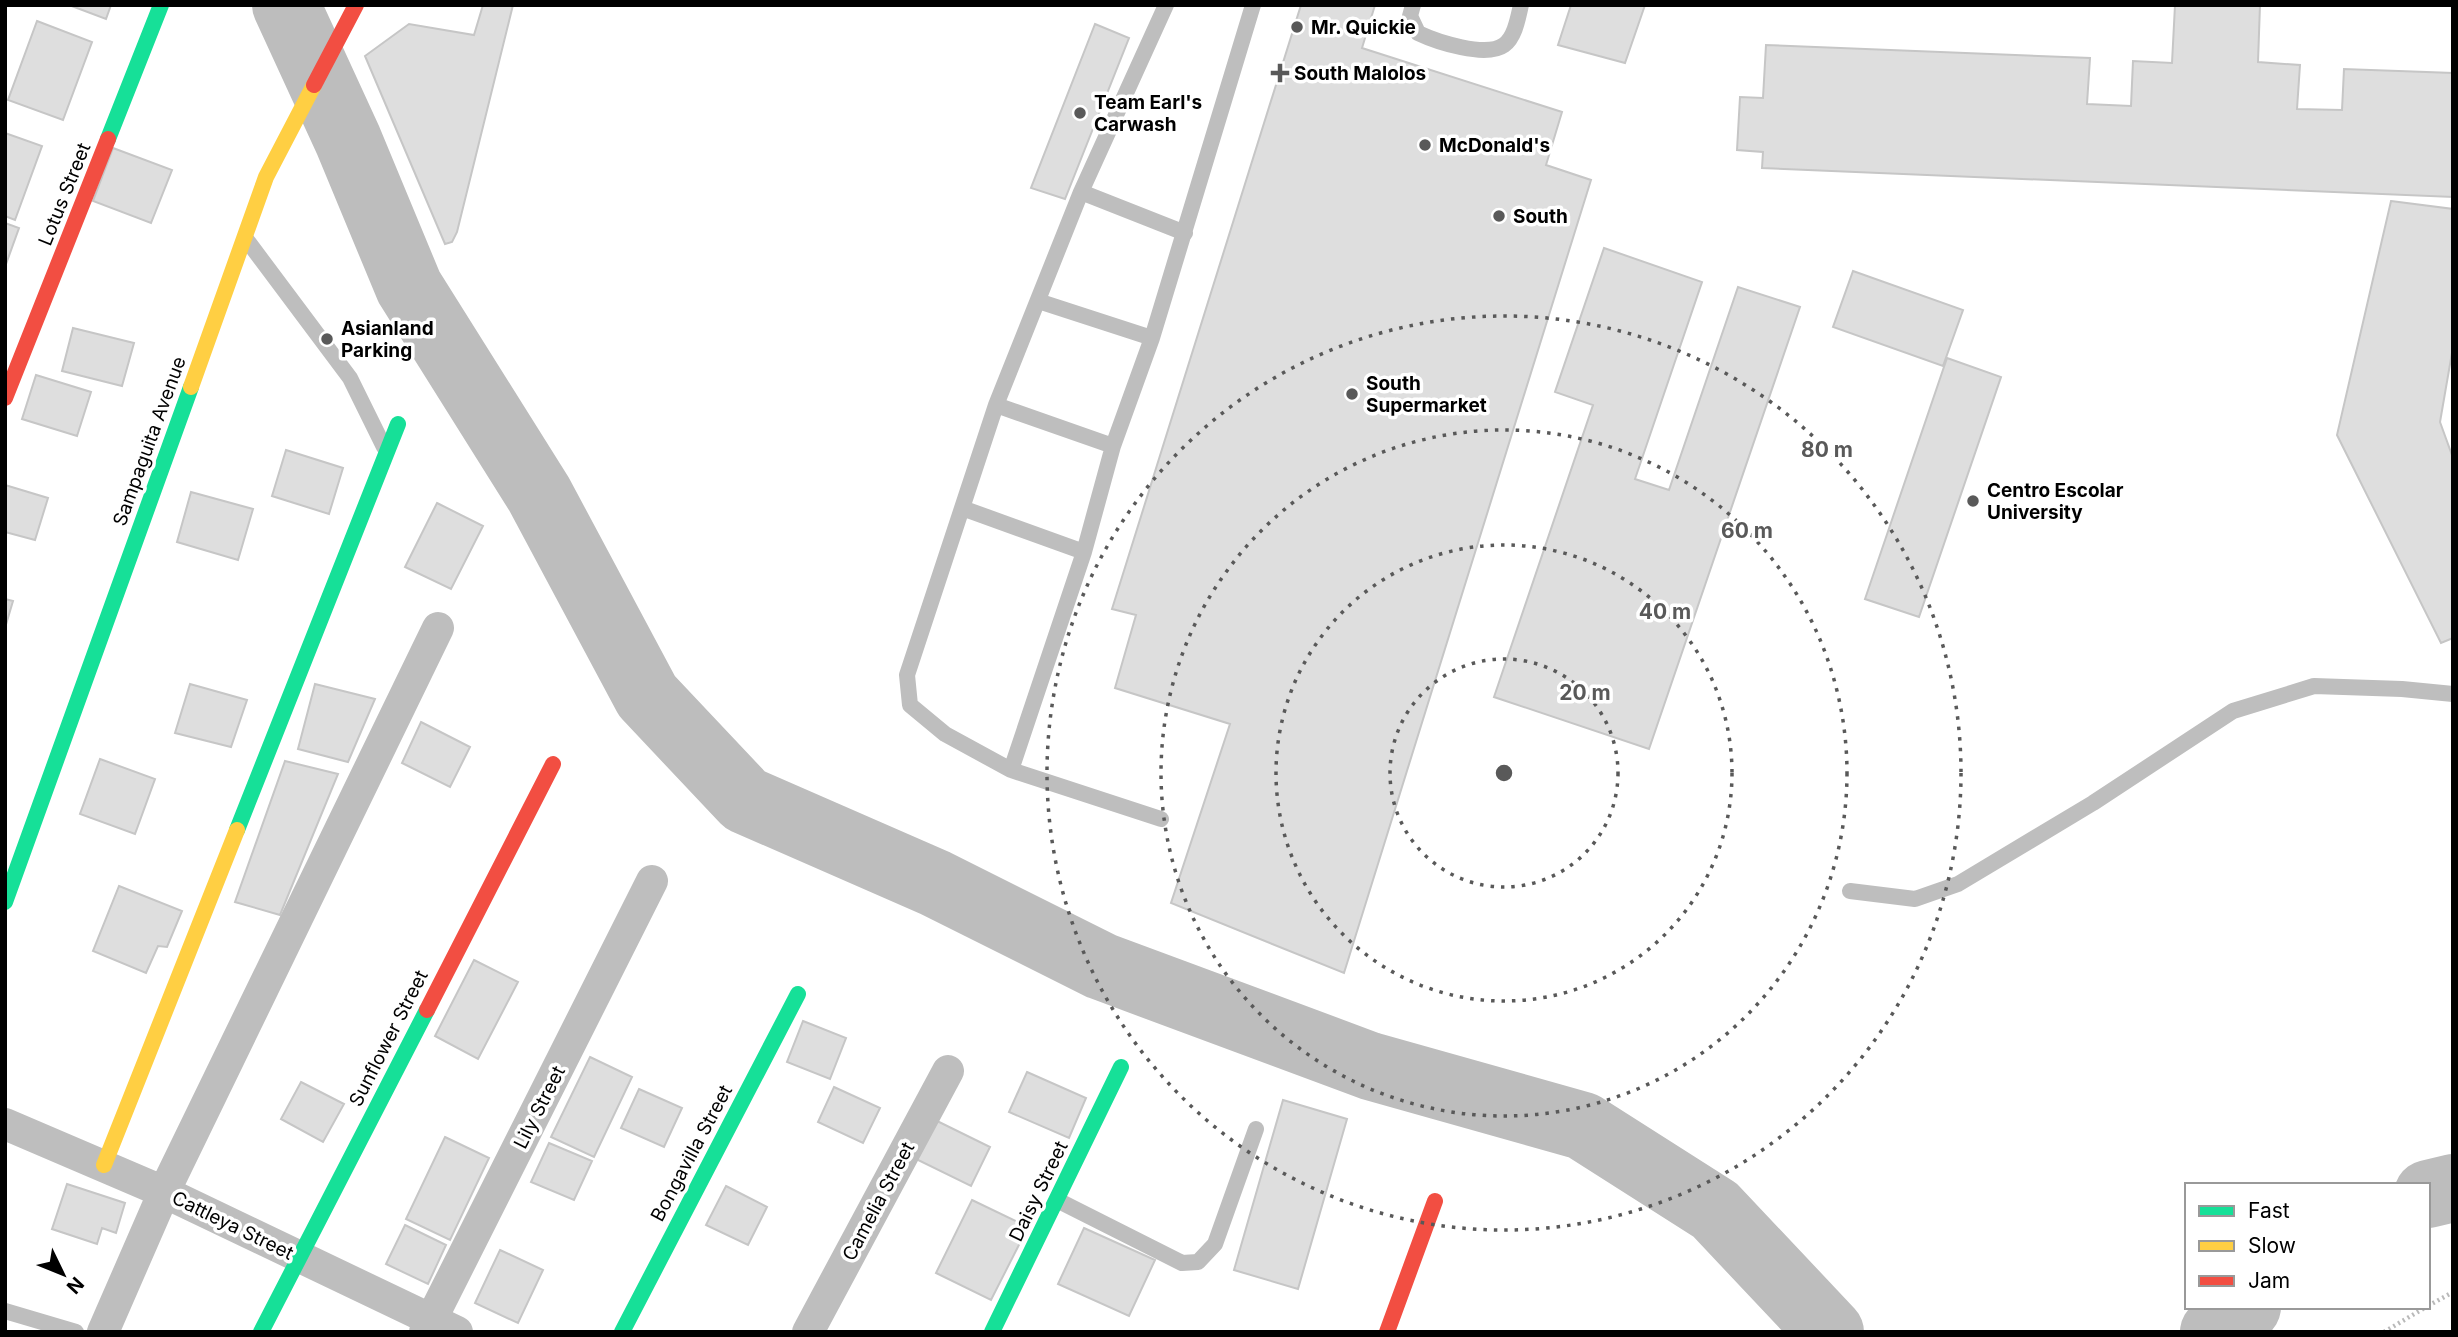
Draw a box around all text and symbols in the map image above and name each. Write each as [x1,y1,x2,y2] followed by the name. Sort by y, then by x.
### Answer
[1311,16,1416,39] place label: Mr. Quickie
[1289,19,1305,35] marker: Mr. Quickie
[1294,62,1426,85] place label: South Malolos
[1272,65,1288,81] marker: South Malolos
[1094,91,1202,136] place label: Team Earl's Carwash
[1072,105,1088,121] marker: Team Earl's Carwash
[1439,134,1550,157] place label: McDonald's
[1417,137,1433,153] marker: McDonald's
[33,140,95,249] street label: Lotus Street
[1513,205,1568,228] place label: South
[1491,208,1507,224] marker: South
[341,317,434,362] place label: Asianland Parking
[319,331,335,347] marker: Asianland Parking
[108,353,191,529] street label: Sampaguita Avenue
[1366,372,1487,417] place label: South Supermarket
[1344,386,1360,402] marker: South Supermarket
[1801,437,1853,462] text: 80 m
[1987,479,2124,524] place label: Centro Escolar University
[1965,493,1981,509] marker: Centro Escolar University
[1721,518,1773,543] text: 60 m
[1639,599,1691,624] text: 40 m
[1559,680,1611,705] text: 20 m
[1492,761,1516,785] centre of rings
[344,966,433,1110] street label: Sunflower Street
[509,1062,570,1152] street label: Lily Street
[646,1081,737,1225] street label: Bongavilla Street
[1004,1137,1073,1245] street label: Daisy Street
[838,1138,919,1265] street label: Camelia Street
[2185,1183,2430,1309] legend
[168,1186,297,1265] street label: Cattleya Street
[2248,1198,2290,1223] text: Fast
[2248,1233,2296,1258] text: Slow
[28,1239,98,1309] north arrow
[2248,1268,2290,1293] text: Jam
[62,1272,88,1298] text: N

